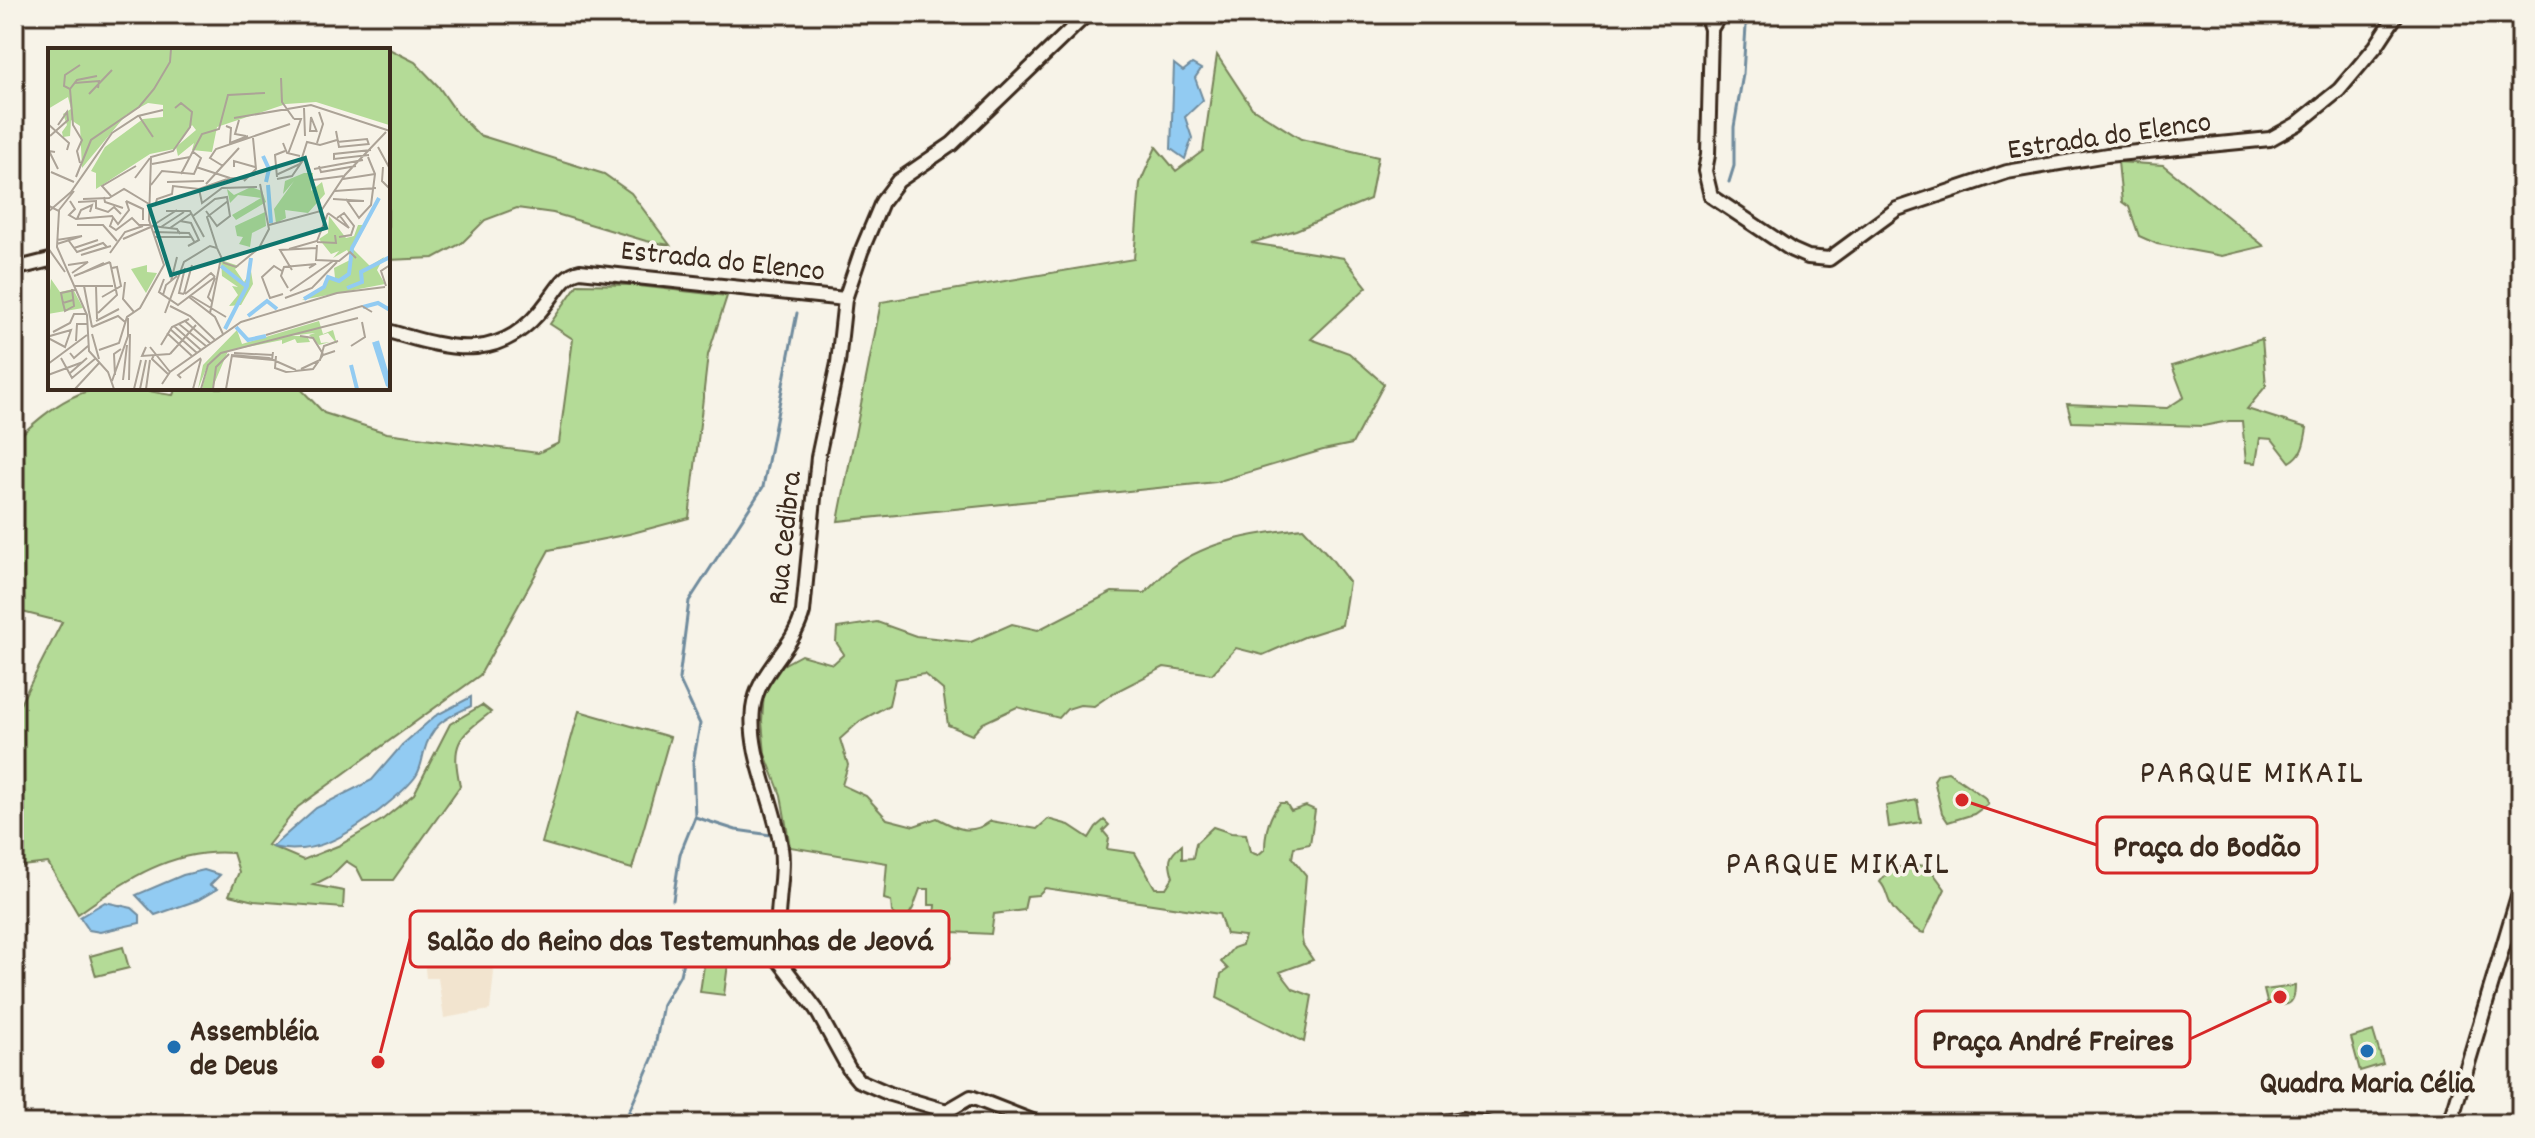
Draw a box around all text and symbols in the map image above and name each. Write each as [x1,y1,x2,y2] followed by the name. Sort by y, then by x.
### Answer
[48,48,390,390] inset map
[2005,103,2214,174] street label: Estrada do Elenco
[618,231,827,296] street label: Estrada do Elenco
[759,469,816,607] street label: Rua Cedibra
[2139,751,2365,800] district label: PARQUE MIKAIL
[2097,817,2317,873] callout: Praça do Bodão
[2113,827,2301,873] text: Praça do Bodão
[1725,842,1951,891] district label: PARQUE MIKAIL
[410,911,949,967] callout: Salão do Reino das Testemunhas de Jeová
[427,921,934,967] text: Salão do Reino das Testemunhas de Jeová
[1916,1011,2190,1067] callout: Praça André Freires
[190,1013,319,1090] place label: Assembléia de Deus
[1932,1021,2174,1067] text: Praça André Freires
[165,1038,183,1056] marker: Assembléia de Deus
[2358,1042,2376,1060] marker: Quadra Maria Célia
[2260,1065,2475,1108] place label: Quadra Maria Célia

